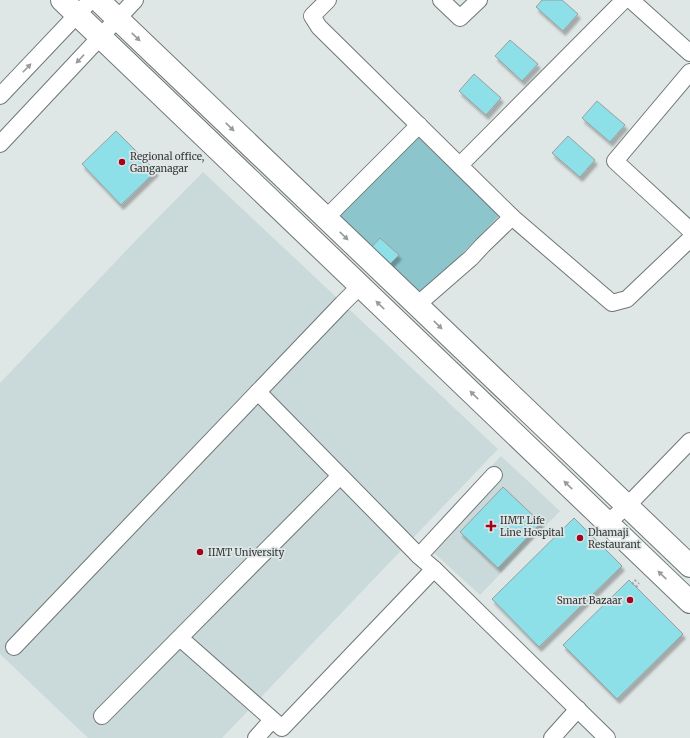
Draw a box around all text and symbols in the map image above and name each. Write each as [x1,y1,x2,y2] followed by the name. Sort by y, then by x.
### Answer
[131,32,141,42] one-way arrow
[75,54,85,64] one-way arrow
[22,63,32,73] one-way arrow
[225,122,235,131] one-way arrow
[130,150,205,175] place label: Regional office, Ganganagar
[117,157,127,167] marker: Regional office, Ganganagar
[339,231,349,240] one-way arrow
[375,301,385,310] one-way arrow
[433,321,443,330] one-way arrow
[469,391,479,400] one-way arrow
[563,480,573,490] one-way arrow
[500,514,564,539] place label: IIMT Life Line Hospital
[485,520,497,532] marker: IIMT Life Line Hospital
[588,526,641,551] place label: Dhamaji Restaurant
[575,533,585,543] marker: Dhamaji Restaurant
[208,546,285,559] place label: IIMT University
[195,547,205,557] marker: IIMT University
[657,570,667,580] one-way arrow
[557,594,622,607] place label: Smart Bazaar
[625,595,635,605] marker: Smart Bazaar

